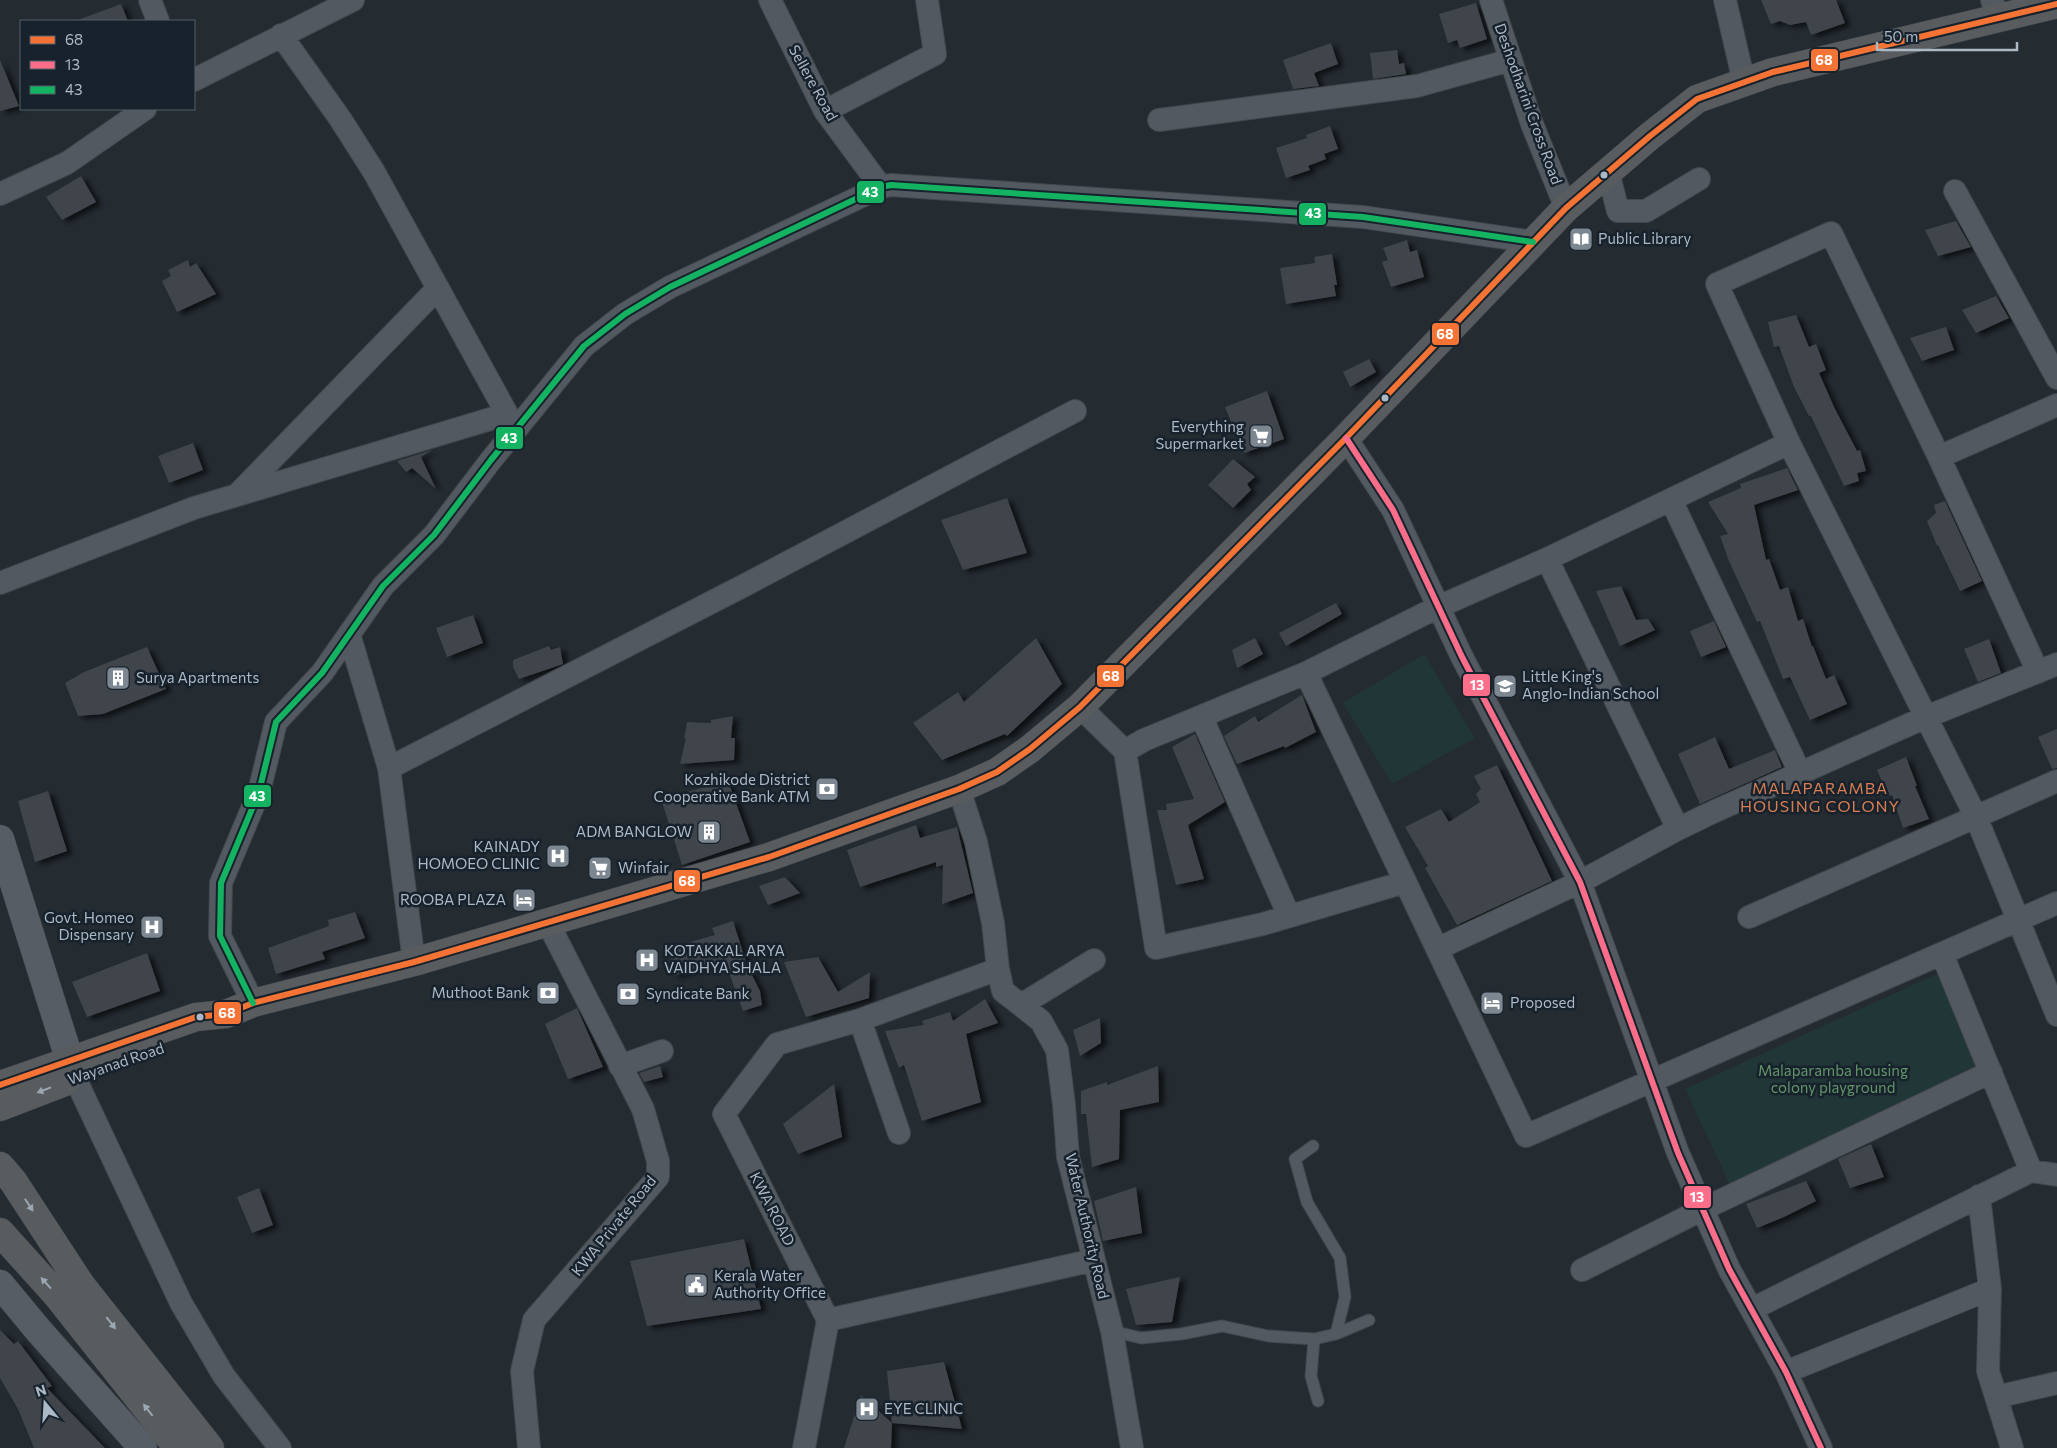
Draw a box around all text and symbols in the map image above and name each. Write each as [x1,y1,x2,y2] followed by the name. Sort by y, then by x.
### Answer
[20,20,195,110] legend
[1877,20,2017,52] scale bar
[1491,21,1566,187] street label: Deshodharini Cross Road
[1884,27,1918,45] text: 50 m
[65,30,83,48] text: 68
[786,42,842,124] street label: Sellere Road
[1810,48,1839,72] line badge: 68
[1815,51,1833,68] text: 68
[65,55,80,73] text: 13
[65,80,83,98] text: 43
[1599,170,1609,180] unlabelled marker
[856,180,885,204] line badge: 43
[862,183,878,200] text: 43
[1298,202,1327,226] line badge: 43
[1305,204,1321,221] text: 43
[1568,226,1594,252] library icon: Public Library
[1598,229,1692,247] place label: Public Library
[1431,322,1460,346] line badge: 68
[1436,325,1454,342] text: 68
[1380,393,1390,403] unlabelled marker
[1155,417,1244,452] place label: Everything Supermarket
[1248,423,1274,449] supermarket icon: Everything Supermarket
[495,426,524,450] line badge: 43
[501,429,517,446] text: 43
[1096,664,1125,688] line badge: 68
[105,665,131,691] building icon: Surya Apartments
[1102,667,1120,684] text: 68
[1522,667,1659,702] place label: Little King's Anglo-Indian School
[136,668,259,686] place label: Surya Apartments
[1462,673,1491,697] line badge: 13
[1492,673,1518,699] school or university icon: Little King's Anglo-Indian School
[1470,676,1484,693] text: 13
[653,770,810,805] place label: Kozhikode District Cooperative Bank ATM
[814,776,840,802] bank icon: Kozhikode District Cooperative Bank ATM
[1740,778,1900,815] district label: MALAPARAMBA HOUSING COLONY
[243,784,272,808] line badge: 43
[249,787,265,804] text: 43
[696,819,722,845] building icon: ADM BANGLOW
[576,822,692,840] place label: ADM BANGLOW
[418,837,540,872] place label: KAINADY HOMOEO CLINIC
[545,843,571,869] hospital icon: KAINADY HOMOEO CLINIC
[587,855,613,881] supermarket icon: Winfair
[618,858,669,876] place label: Winfair
[673,869,701,893] line badge: 68
[678,872,696,889] text: 68
[511,887,537,913] hotel icon: ROOBA PLAZA
[400,890,506,908] place label: ROOBA PLAZA
[44,908,134,943] place label: Govt. Homeo Dispensary
[139,914,165,940] hospital icon: Govt. Homeo Dispensary
[664,941,785,976] place label: KOTAKKAL ARYA VAIDHYA SHALA
[634,947,660,973] hospital icon: KOTAKKAL ARYA VAIDHYA SHALA
[535,980,561,1006] bank icon: Muthoot Bank
[615,981,641,1007] bank icon: Syndicate Bank
[431,983,530,1001] place label: Muthoot Bank
[646,984,750,1002] place label: Syndicate Bank
[1479,990,1505,1016] hotel icon: Proposed
[1510,993,1575,1011] place label: Proposed
[213,1001,242,1025] line badge: 68
[218,1004,236,1021] text: 68
[195,1012,205,1022] unlabelled marker
[65,1038,166,1088] street label: Wayanad Road
[1758,1061,1908,1096] park label: Malaparamba housing colony playground
[37,1087,52,1094] one-way arrow
[1062,1151,1114,1300] street label: Water Authority Road
[747,1169,799,1249] street label: KWA ROAD
[567,1172,659,1279] street label: KWA Private Road
[1683,1185,1712,1209] line badge: 13
[1690,1188,1704,1205] text: 13
[24,1198,33,1212] one-way arrow
[714,1266,826,1301] place label: Kerala Water Authority Office
[683,1272,709,1298] public building icon: Kerala Water Authority Office
[40,1277,52,1289] one-way arrow
[106,1316,117,1329] one-way arrow
[20,1378,70,1428] north arrow
[33,1380,48,1400] text: N
[854,1396,880,1422] hospital icon: EYE CLINIC
[884,1399,963,1417] place label: EYE CLINIC
[142,1404,153,1417] one-way arrow

